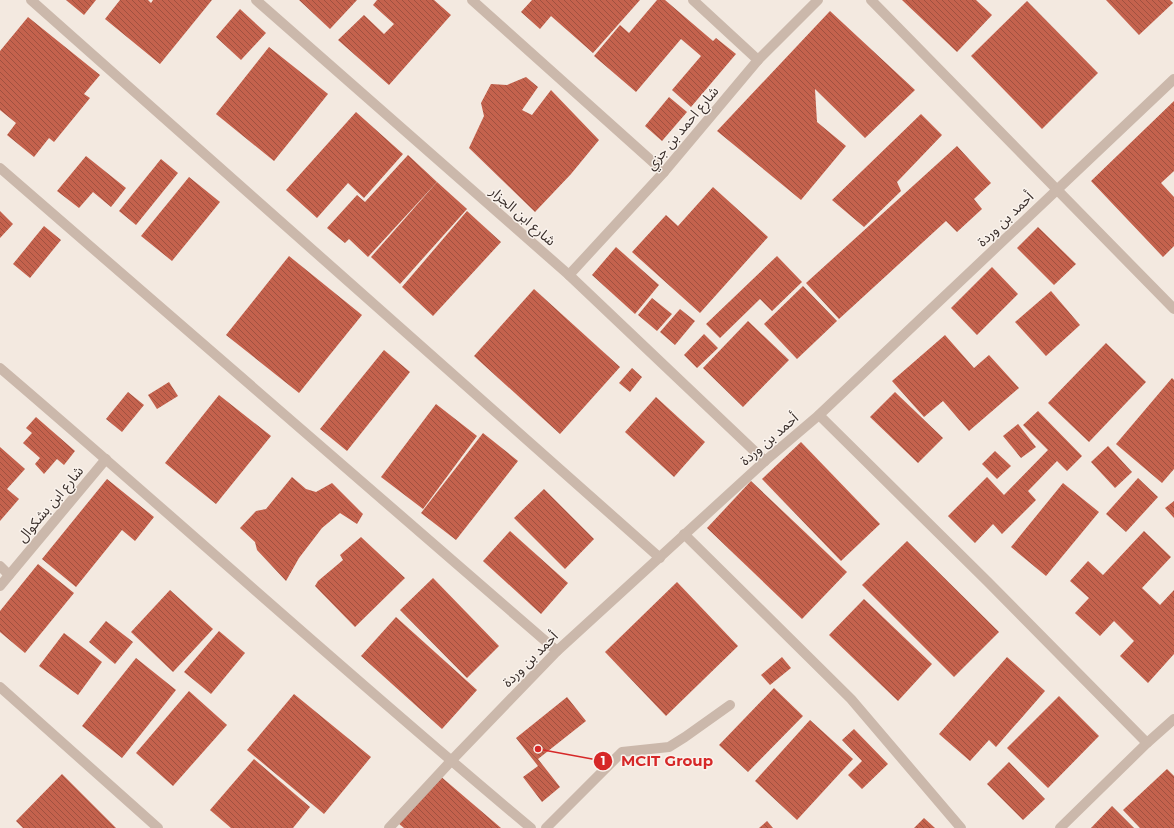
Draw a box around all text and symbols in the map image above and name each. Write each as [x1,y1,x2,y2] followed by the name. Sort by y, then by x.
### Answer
[642,82,724,175] street label: شارع احمد بن جزي
[484,182,560,251] street label: شارع ابن الجزار
[973,187,1037,250] street label: أحمد بن وردة
[736,408,802,469] street label: أحمد بن وردة
[13,462,89,547] street label: شارع ابن بشكوال
[498,627,562,691] street label: أحمد بن وردة
[593,748,721,775] callout: MCIT Group
[621,751,713,770] text: MCIT Group
[601,753,605,768] text: 1

